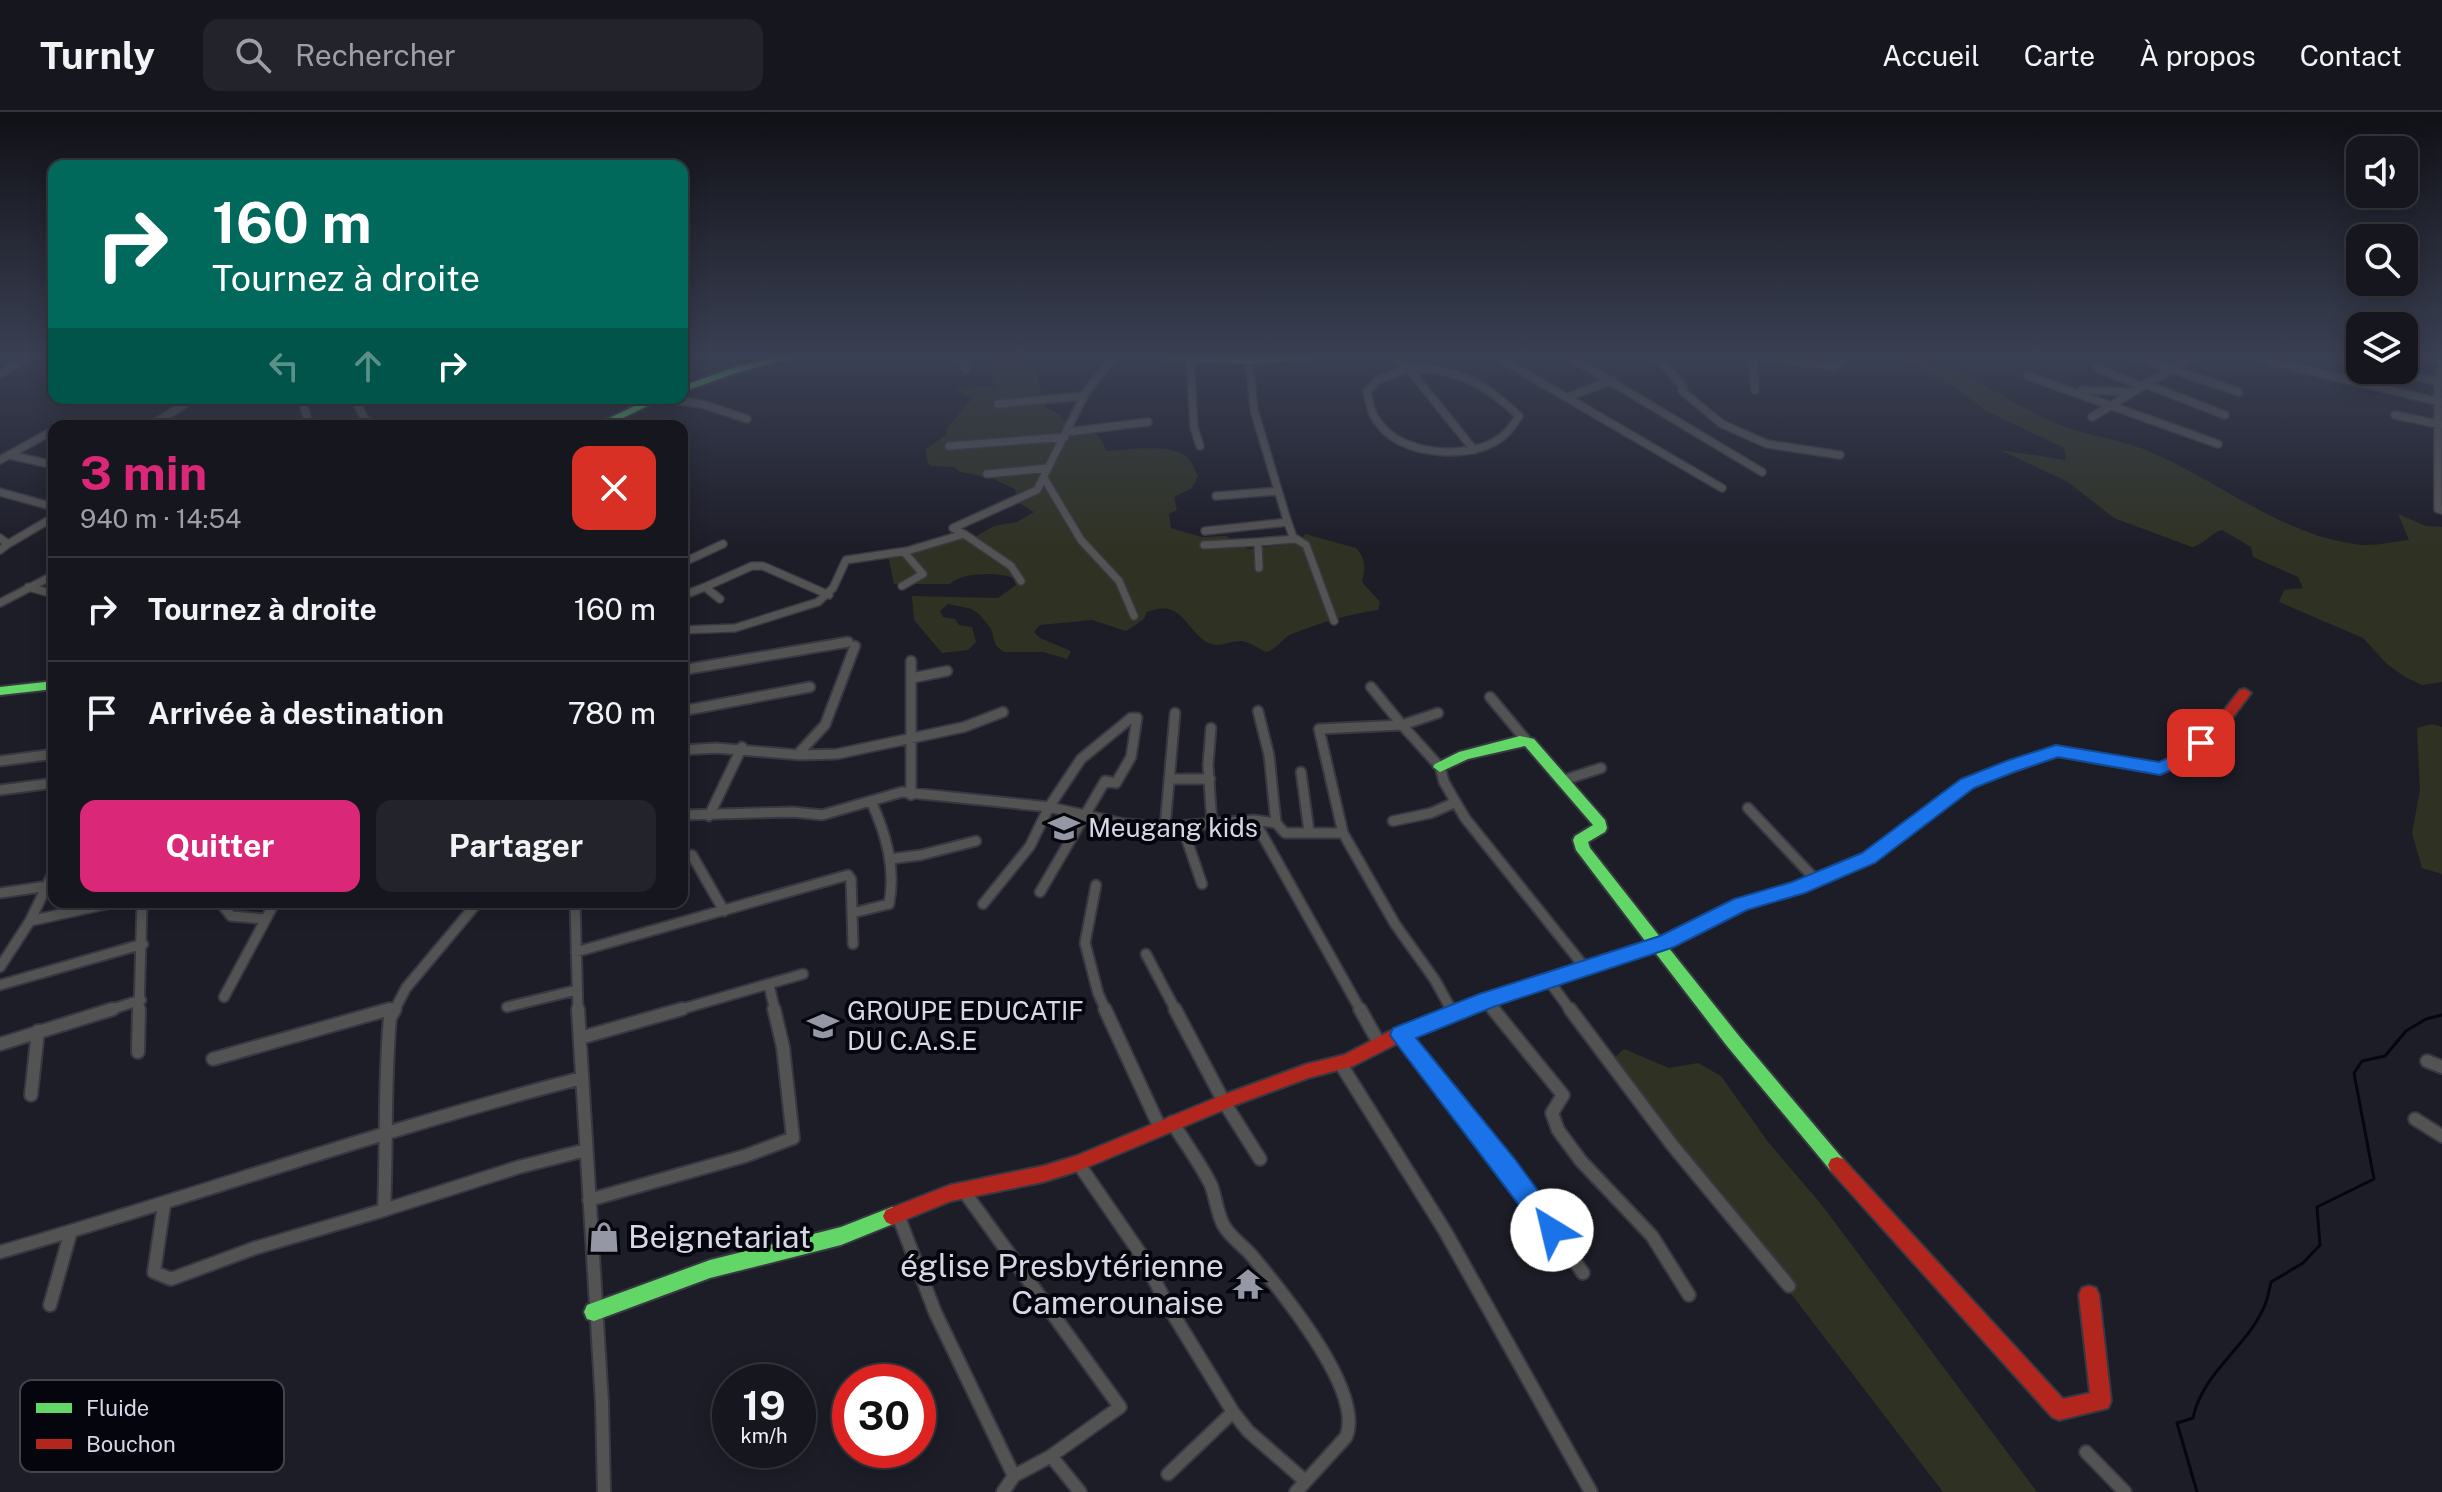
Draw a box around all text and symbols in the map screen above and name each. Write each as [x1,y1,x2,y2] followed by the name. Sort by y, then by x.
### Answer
[203,19,763,91] search box
[40,33,155,78] text: Turnly
[231,33,275,77] icon: search
[295,37,456,73] text: Rechercher
[1882,39,1980,72] text: Accueil
[2024,39,2095,72] text: Carte
[2139,39,2256,72] text: À propos
[2300,39,2402,72] text: Contact
[2346,136,2418,384] map controls
[2346,136,2418,208] button: sound
[212,190,372,256] text: 160 m
[80,192,184,296] icon: right
[2346,224,2418,296] button: search
[212,257,480,299] text: Tournez à droite
[2346,312,2418,384] button: layers
[262,344,306,388] icon: left
[346,344,390,388] icon: ahead
[430,344,474,388] icon: right
[80,444,207,501] text: 3 min
[572,446,656,530] button: close
[80,503,241,534] text: 940 m · 14:54
[80,587,124,631] icon: right
[148,591,377,627] text: Tournez à droite
[574,591,656,627] text: 160 m
[80,691,124,735] icon: arrive
[148,695,444,731] text: Arrivée à destination
[568,695,656,731] text: 780 m
[2167,709,2235,777] pin
[2179,721,2223,765] icon: arrive
[80,800,360,892] button: Quitter
[376,800,656,892] button: Partager
[1047,811,1081,845] school or university icon: Meugang kids
[1088,812,1258,843] place label: Meugang kids
[847,995,1084,1056] place label: GROUPE EDUCATIF DU C.A.S.E
[806,1009,840,1043] school or university icon: GROUPE EDUCATIF DU C.A.S.E
[1510,1188,1594,1272] position arrow
[628,1218,811,1255] place label: Beignetariat
[587,1220,621,1254] shop icon: Beignetariat
[900,1247,1224,1321] place label: église Presbytérienne Camerounaise
[1231,1267,1265,1301] temple icon: église Presbytérienne Camerounaise
[832,1364,936,1468] speed limit sign: 30
[20,1380,284,1472] legend
[742,1382,786,1429] text: 19
[86,1395,149,1421] text: Fluide
[740,1424,788,1448] text: km/h
[86,1431,176,1457] text: Bouchon

